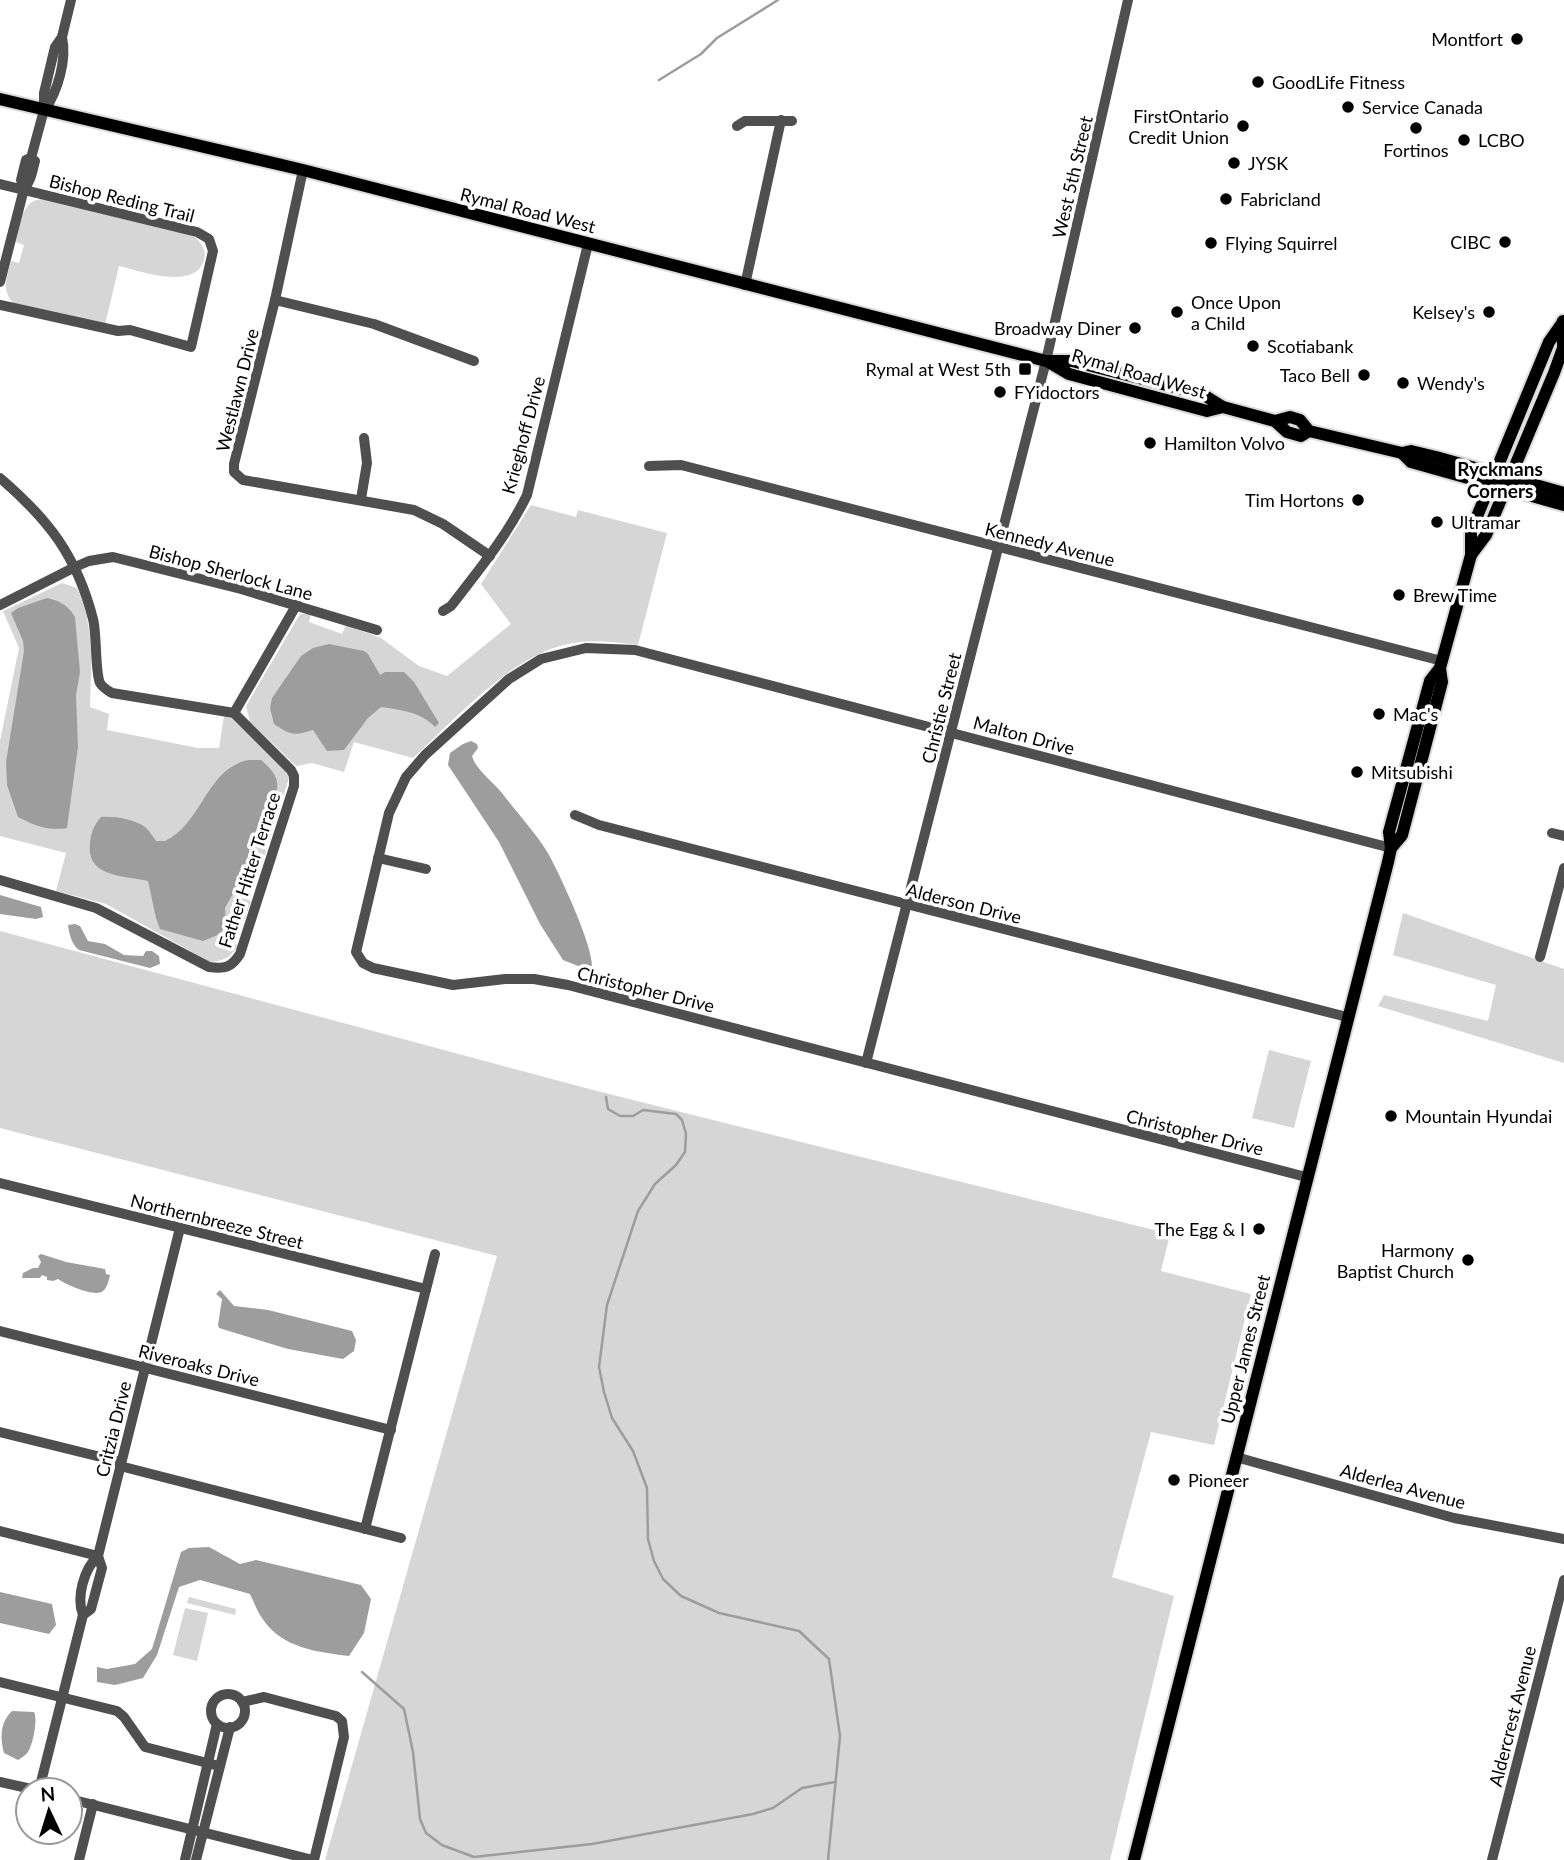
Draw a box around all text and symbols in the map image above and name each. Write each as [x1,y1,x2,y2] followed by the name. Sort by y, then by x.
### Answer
[1431,28,1504,50] place label: Montfort
[1509,31,1525,47] marker: Montfort
[1272,71,1405,93] place label: GoodLife Fitness
[1250,74,1266,90] marker: GoodLife Fitness
[1362,96,1483,118] place label: Service Canada
[1340,99,1356,115] marker: Service Canada
[1128,105,1229,148] place label: FirstOntario Credit Union
[1047,113,1097,240] street label: West 5th Street
[1235,118,1251,134] marker: FirstOntario Credit Union
[1408,120,1424,136] marker: Fortinos
[1478,129,1525,151] place label: LCBO
[1456,132,1472,148] marker: LCBO
[1383,139,1449,161] place label: Fortinos
[1248,152,1288,174] place label: JYSK
[1226,155,1242,171] marker: JYSK
[47,169,197,227] street label: Bishop Reding Trail
[458,183,598,238] street label: Rymal Road West
[1240,188,1321,210] place label: Fabricland
[1218,191,1234,207] marker: Fabricland
[1450,231,1491,253] place label: CIBC
[1225,232,1338,254] place label: Flying Squirrel
[1497,234,1513,250] marker: CIBC
[1203,235,1219,251] marker: Flying Squirrel
[1191,291,1281,334] place label: Once Upon a Child
[1412,301,1475,323] place label: Kelsey's
[1169,304,1185,320] marker: Once Upon a Child
[1481,304,1497,320] marker: Kelsey's
[994,317,1121,339] place label: Broadway Diner
[1127,320,1143,336] marker: Broadway Diner
[211,326,263,454] street label: Westlawn Drive
[1267,335,1354,357] place label: Scotiabank
[1245,338,1261,354] marker: Scotiabank
[1069,343,1209,403] street label: Rymal Road West
[866,358,1011,380] place label: Rymal at West 5th
[1017,361,1033,377] marker: Rymal at West 5th
[1280,364,1350,386] place label: Taco Bell
[1356,367,1372,383] marker: Taco Bell
[1417,372,1485,394] place label: Wendy's
[497,374,549,496] street label: Krieghoff Drive
[1395,375,1411,391] marker: Wendy's
[1014,381,1100,403] place label: FYidoctors
[992,384,1008,400] marker: FYidoctors
[1164,432,1285,454] place label: Hamilton Volvo
[1142,435,1158,451] marker: Hamilton Volvo
[1457,457,1543,502] district label: Ryckmans Corners
[1245,489,1344,511] place label: Tim Hortons
[1350,492,1366,508] marker: Tim Hortons
[1451,511,1521,533] place label: Ultramar
[1429,514,1445,530] marker: Ultramar
[983,517,1117,571] street label: Kennedy Avenue
[147,540,315,604] street label: Bishop Sherlock Lane
[1413,584,1497,606] place label: Brew Time
[1391,587,1407,603] marker: Brew Time
[917,650,966,766] street label: Christie Street
[1393,703,1439,725] place label: Mac's
[1371,706,1387,722] marker: Mac's
[971,711,1077,759] street label: Malton Drive
[1371,761,1453,783] place label: Mitsubishi
[1349,764,1365,780] marker: Mitsubishi
[213,789,285,951] street label: Father Hitter Terrace
[904,878,1024,928] street label: Alderson Drive
[575,961,717,1017] street label: Christopher Drive
[1124,1104,1266,1160] street label: Christopher Drive
[1405,1105,1552,1127] place label: Mountain Hyundai
[1383,1108,1399,1124] marker: Mountain Hyundai
[128,1189,306,1253] street label: Northernbreeze Street
[1154,1218,1245,1240] place label: The Egg & I
[1251,1221,1267,1237] marker: The Egg & I
[1337,1239,1455,1282] place label: Harmony Baptist Church
[1460,1252,1476,1268] marker: Harmony Baptist Church
[1216,1271,1274,1426] street label: Upper James Street
[136,1339,262,1391] street label: Riveroaks Drive
[90,1379,136,1479] street label: Critzia Drive
[1338,1459,1468,1513] street label: Alderlea Avenue
[1188,1469,1249,1491] place label: Pioneer
[1166,1472,1182,1488] marker: Pioneer
[1484,1643,1540,1789] street label: Aldercrest Avenue
[14,1776,84,1846] north arrow
[40,1782,56,1806] text: N

